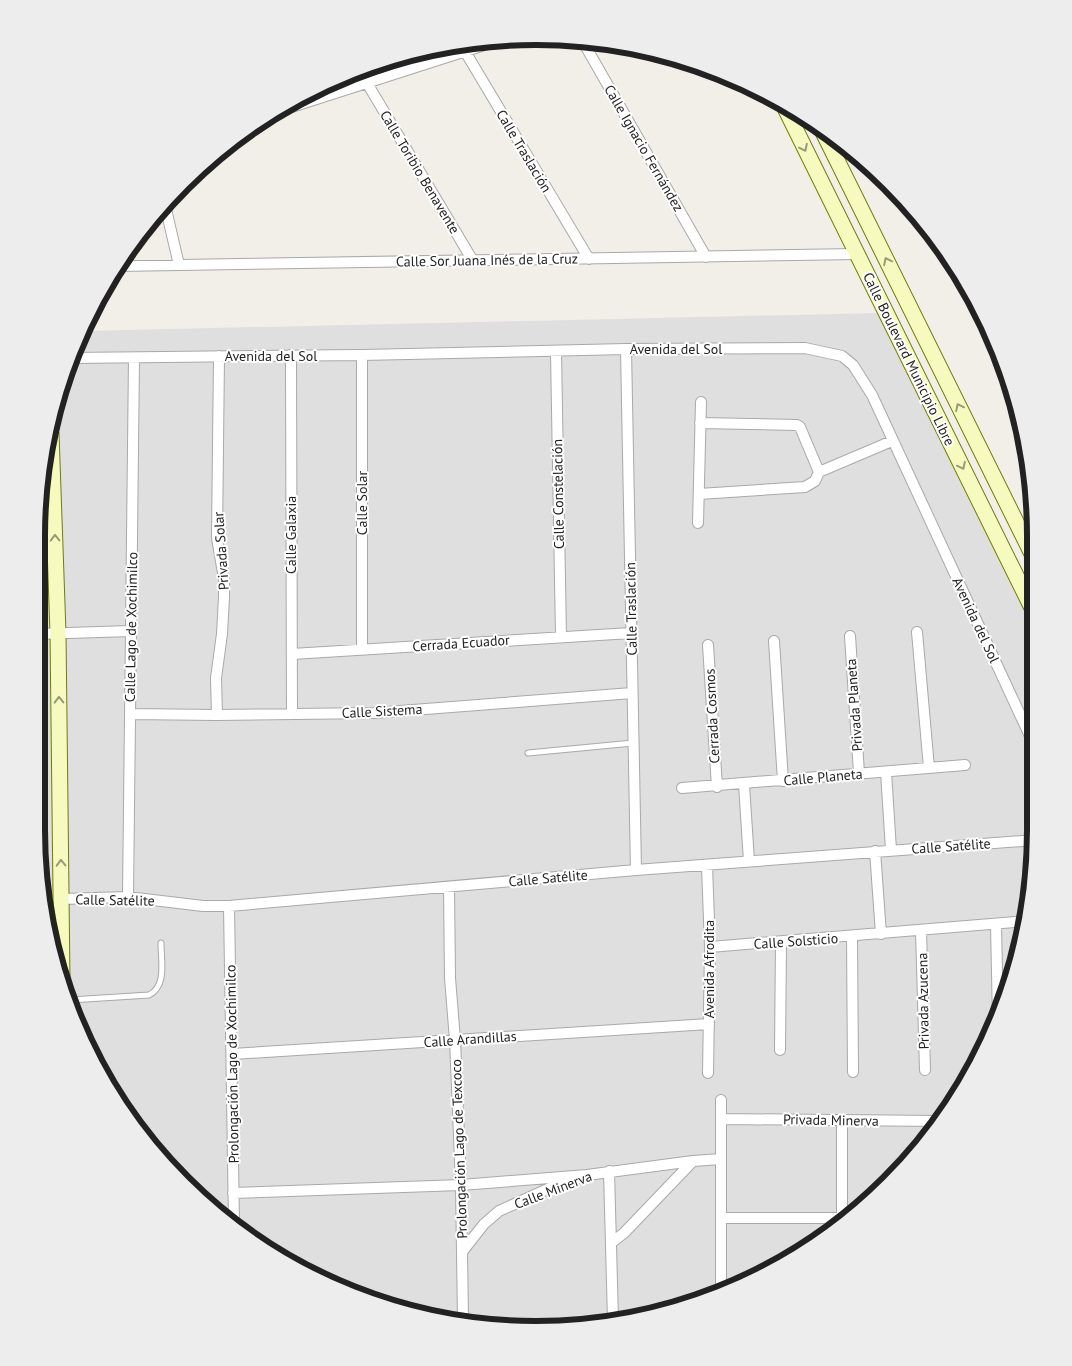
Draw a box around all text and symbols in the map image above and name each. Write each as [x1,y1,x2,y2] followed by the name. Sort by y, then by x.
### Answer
[600,81,688,215] street label: Calle Ignacio Fernández
[492,106,556,196] street label: Calle Traslación
[376,107,464,237] street label: Calle Toribio Benavente
[798,142,808,151] one-way arrow
[396,249,578,271] street label: Calle Sor Juana Inés de la Cruz
[883,257,893,266] one-way arrow
[859,269,959,449] street label: Calle Boulevard Municipio Libre
[630,340,722,358] street label: Avenida del Sol
[225,347,317,365] street label: Avenida del Sol
[955,403,965,412] one-way arrow
[548,439,568,549] street label: Calle Constelación
[956,461,966,470] one-way arrow
[353,471,371,535] street label: Calle Solar
[282,496,300,574] street label: Calle Galaxia
[209,511,233,591] street label: Privada Solar
[50,533,61,541] one-way arrow
[121,552,141,702] street label: Calle Lago de Xochimilco
[621,562,641,656] street label: Calle Traslación
[948,574,1004,666] street label: Avenida del Sol
[412,631,510,655] street label: Cerrada Ecuador
[842,658,866,752] street label: Privada Planeta
[701,668,723,764] street label: Cerrada Cosmos
[54,696,64,704] one-way arrow
[341,700,423,722] street label: Calle Sistema
[783,765,863,789] street label: Calle Planeta
[911,834,991,858] street label: Calle Satélite
[56,858,66,866] one-way arrow
[508,866,588,890] street label: Calle Satélite
[75,890,155,910] street label: Calle Satélite
[700,920,718,1018] street label: Avenida Afrodita
[753,929,839,953] street label: Calle Solsticio
[913,952,933,1050] street label: Privada Azucena
[221,964,243,1164] street label: Prolongación Lago de Xochimilco
[423,1027,517,1051] street label: Calle Arandillas
[447,1059,471,1239] street label: Prolongación Lago de Texcoco
[783,1110,879,1130] street label: Privada Minerva
[512,1167,594,1213] street label: Calle Minerva

